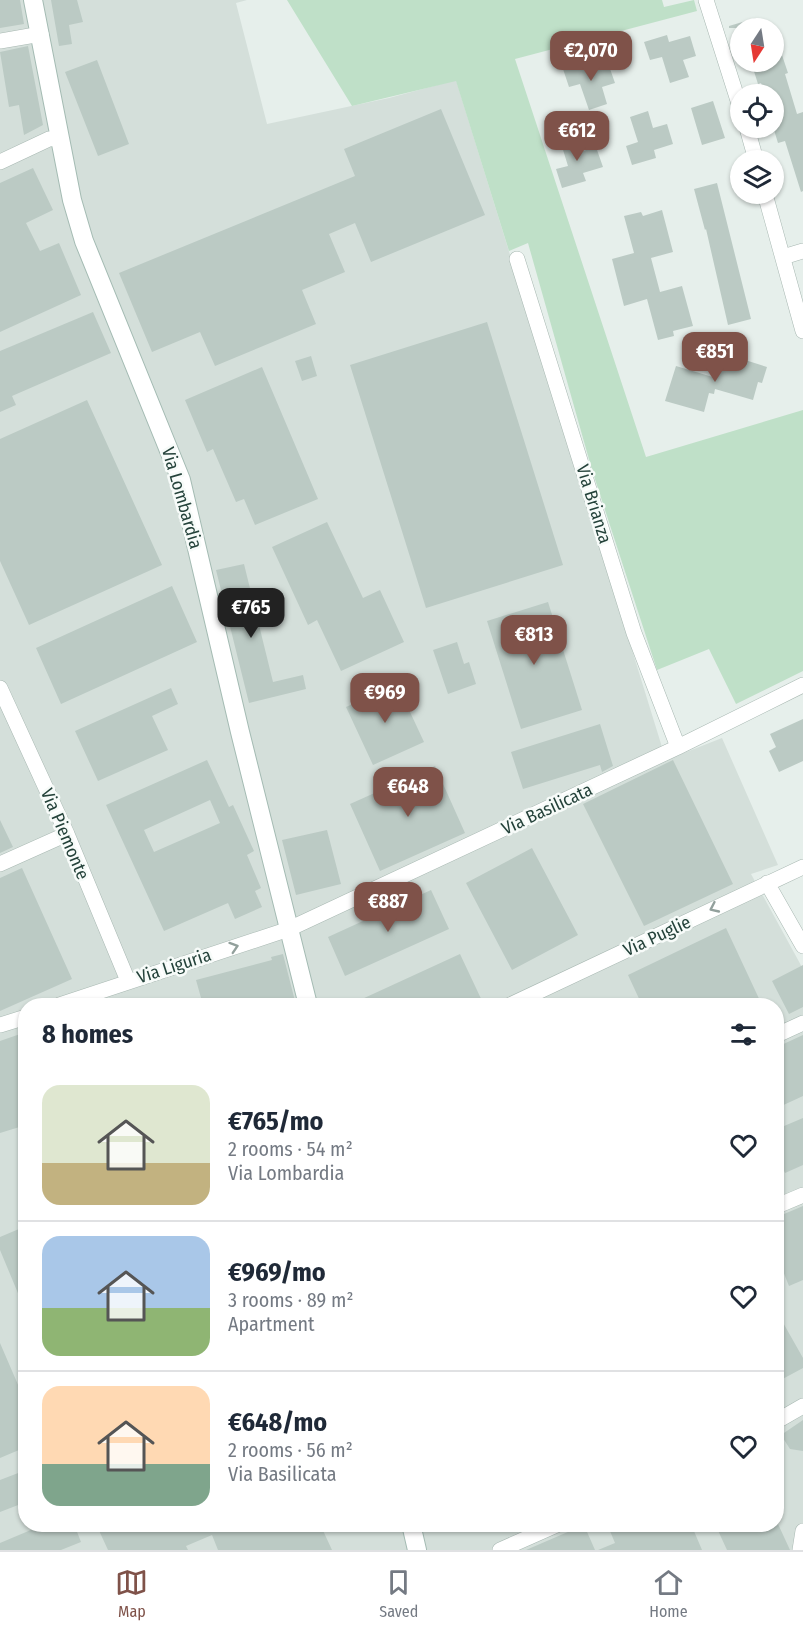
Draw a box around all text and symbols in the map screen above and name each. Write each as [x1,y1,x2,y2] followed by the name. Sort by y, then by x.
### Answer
[730,18,784,72] north arrow
[730,18,784,204] map controls
[542,31,640,82] pin: €2,070
[564,38,618,62] text: €2,070
[730,84,784,138] button: locate
[541,111,613,162] pin: €612
[558,118,596,142] text: €612
[730,150,784,204] button: layers
[679,332,751,383] pin: €851
[696,339,734,363] text: €851
[157,445,207,552] street label: Via Lombardia
[572,462,616,546] street label: Via Brianza
[215,588,287,639] pin: €765
[231,595,271,619] text: €765
[498,615,570,666] pin: €813
[515,622,553,646] text: €813
[349,673,421,724] pin: €969
[364,680,406,704] text: €969
[372,767,444,818] pin: €648
[387,774,429,798] text: €648
[498,778,596,840] street label: Via Basilicata
[36,785,94,883] street label: Via Piemonte
[352,882,424,933] pin: €887
[368,889,408,913] text: €887
[710,901,721,913] one-way arrow
[620,911,694,961] street label: Via Puglie
[228,941,239,954] one-way arrow
[134,944,214,988] street label: Via Liguria
[727,1018,760,1051] icon: filters
[42,1019,133,1050] text: 8 homes
[228,1106,323,1137] text: €765/mo
[90,1109,162,1181] icon: home
[727,1129,760,1162] icon: heart
[228,1137,353,1161] text: 2 rooms · 54 m²
[228,1161,344,1185] text: Via Lombardia
[228,1257,326,1288] text: €969/mo
[90,1260,162,1332] icon: home
[727,1280,760,1313] icon: heart
[228,1288,353,1312] text: 3 rooms · 89 m²
[228,1312,315,1336] text: Apartment
[228,1407,327,1438] text: €648/mo
[90,1410,162,1482] icon: home
[727,1430,760,1463] icon: heart
[228,1438,353,1462] text: 2 rooms · 56 m²
[228,1462,337,1486] text: Via Basilicata
[115,1566,148,1621] tab: Map
[379,1566,418,1621] tab: Saved
[649,1566,688,1621] tab: Home

